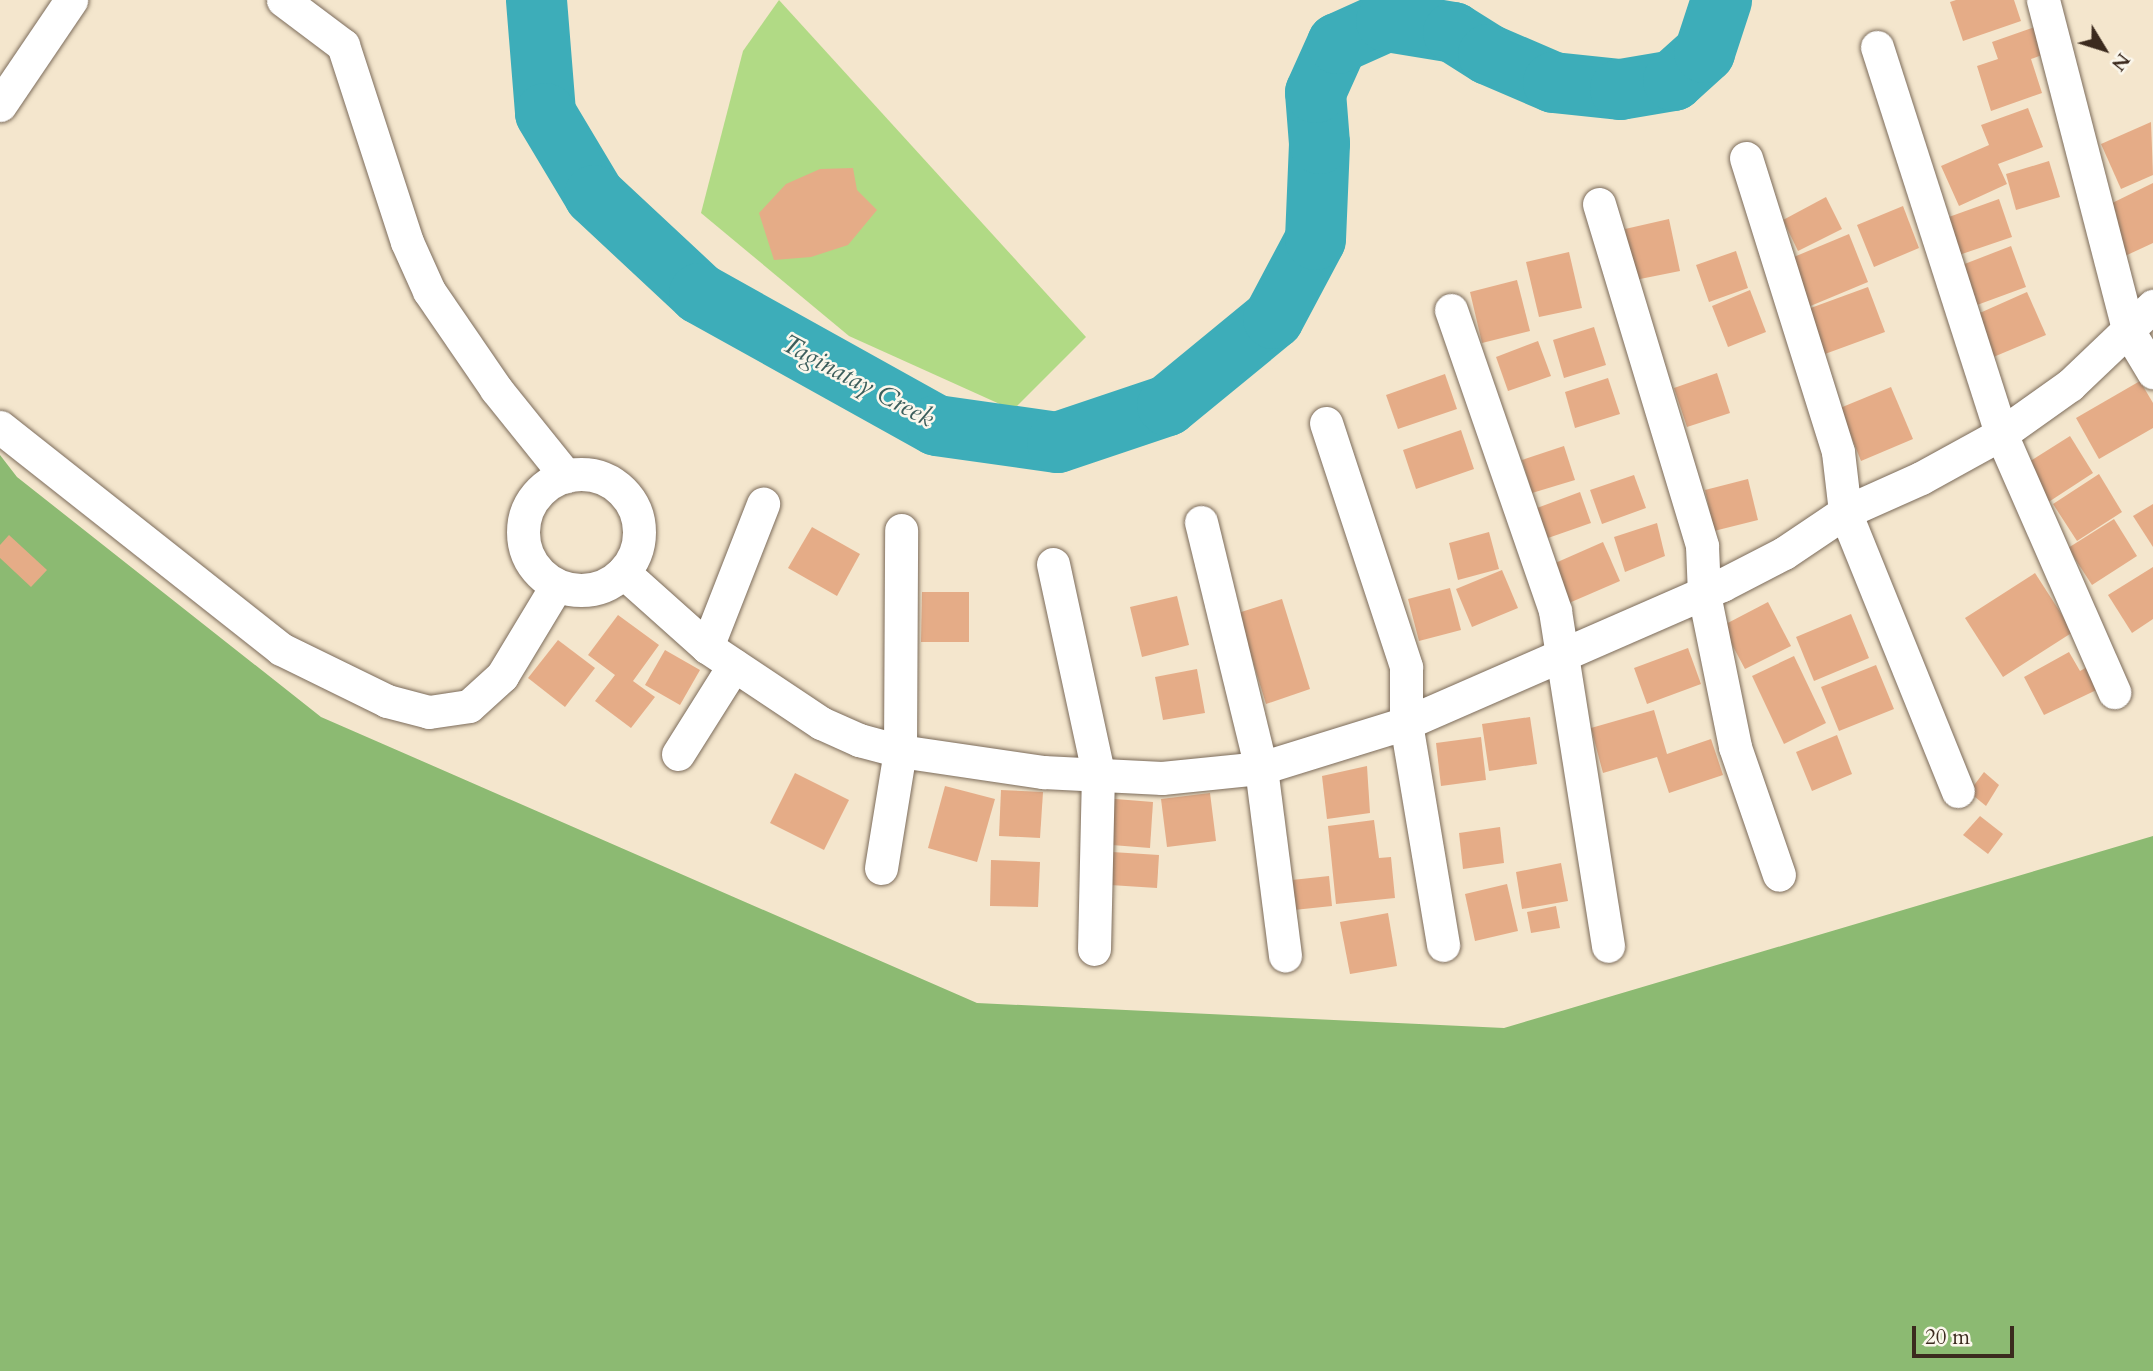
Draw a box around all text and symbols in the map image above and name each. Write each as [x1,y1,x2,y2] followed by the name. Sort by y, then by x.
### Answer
[2069,14,2139,84] north arrow
[2105,47,2136,76] text: N
[777,328,939,434] water label: Taginatay Creek
[1915,1312,2016,1356] scale bar
[1925,1323,1970,1352] text: 20 m

